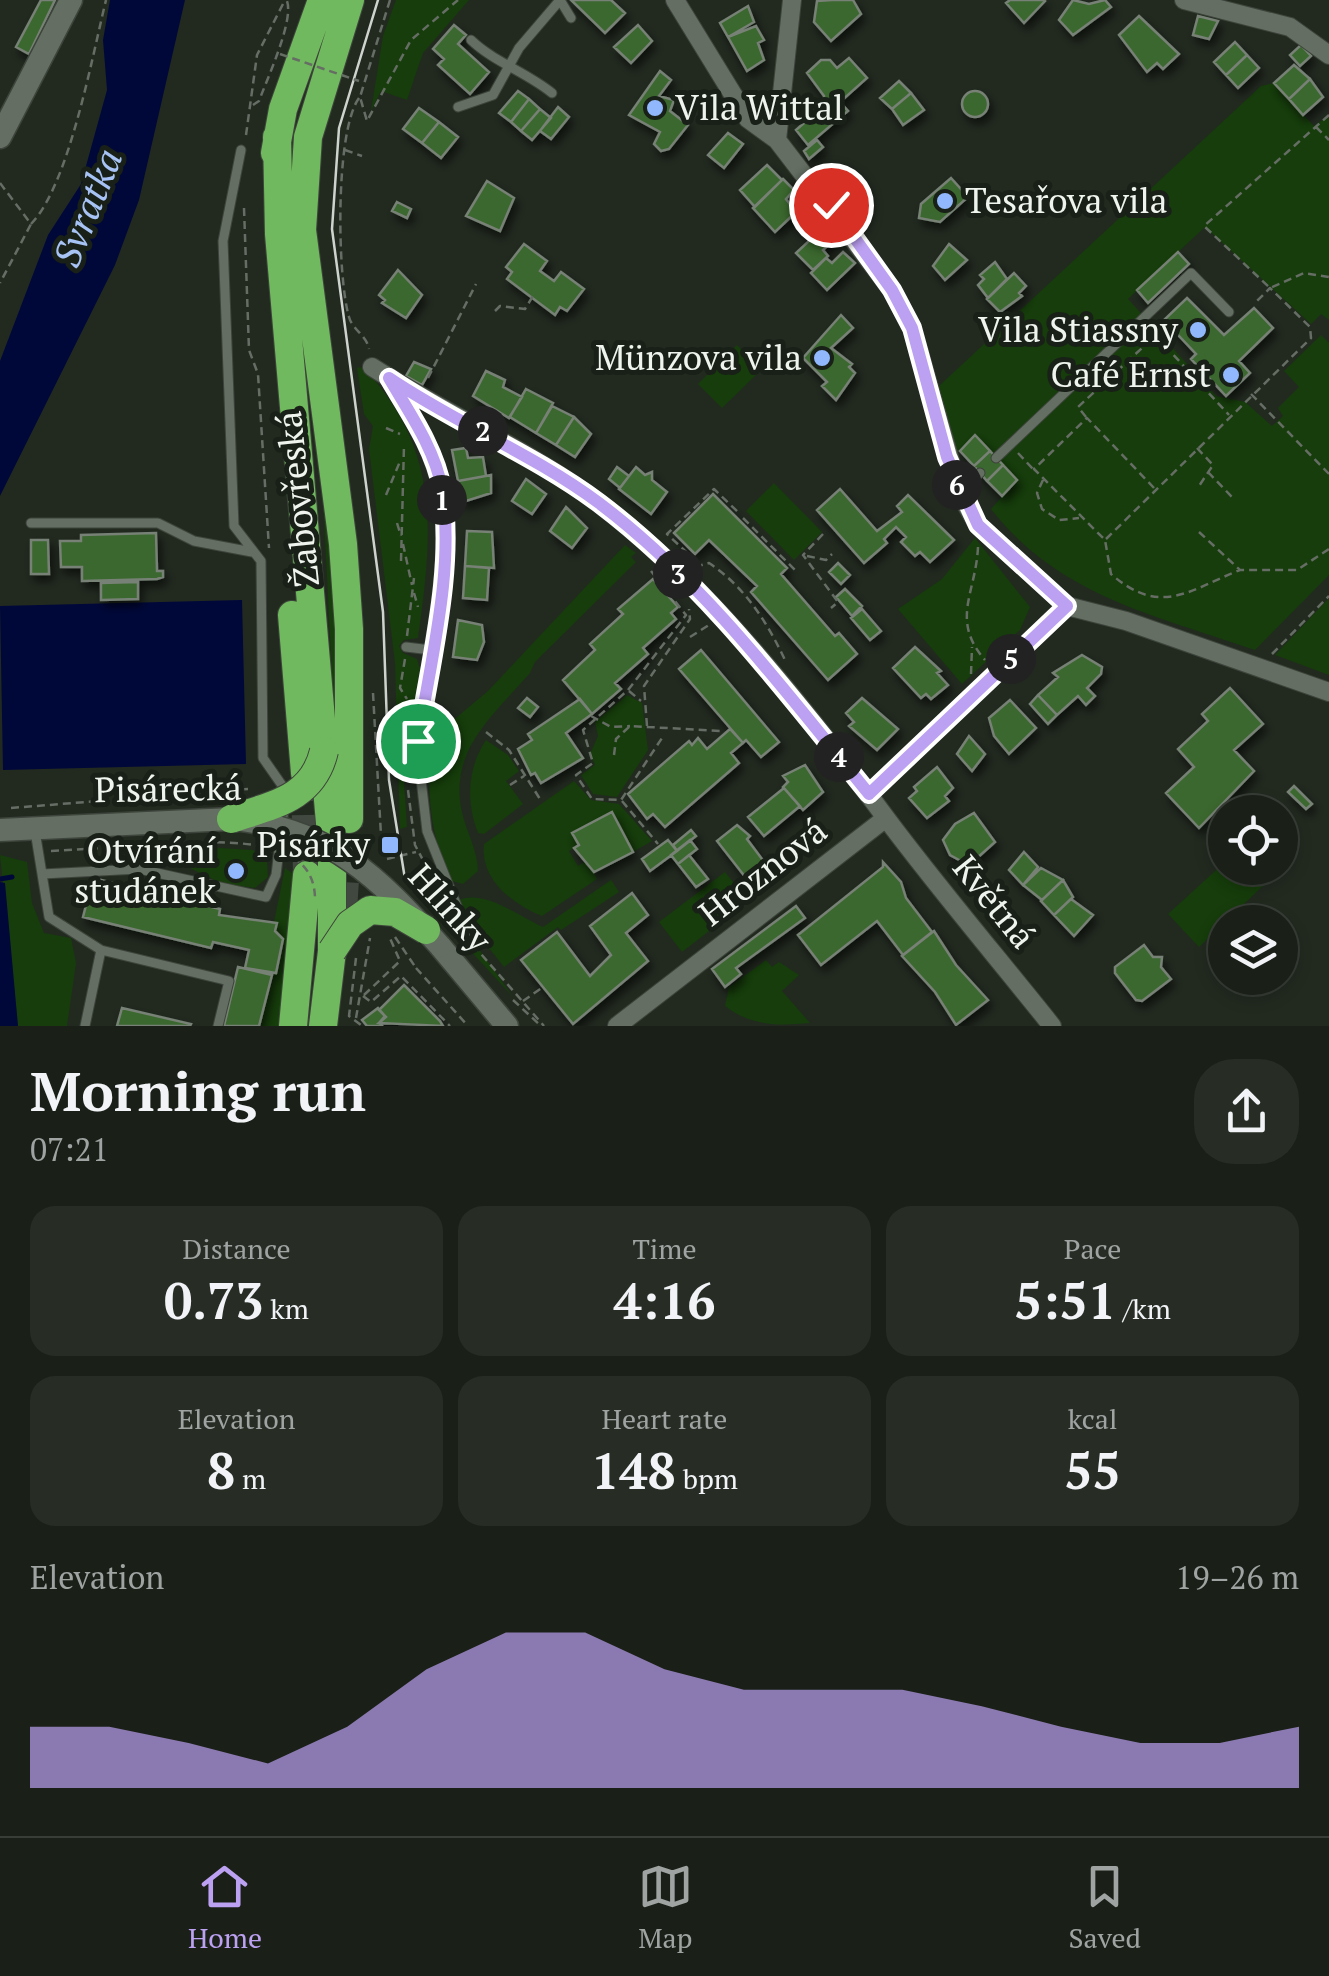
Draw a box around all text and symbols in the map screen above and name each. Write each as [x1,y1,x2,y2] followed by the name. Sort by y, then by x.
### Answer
[675,84,844,130] place label: Vila Wittal
[644,97,666,119] marker: Vila Wittal
[41,141,133,274] water label: Svratka
[789,163,874,248] pin
[965,177,1167,223] place label: Tesařova vila
[804,178,859,233] icon: check
[934,190,956,212] marker: Tesařova vila
[978,306,1179,352] place label: Vila Stiassny
[1187,319,1209,341] marker: Vila Stiassny
[595,334,802,380] place label: Münzova vila
[811,347,833,369] marker: Münzova vila
[1051,351,1211,397] place label: Café Ernst
[1220,364,1242,386] marker: Café Ernst
[458,406,508,456] pin: 2
[265,409,329,589] street label: Žabovřeská
[475,412,491,449] text: 2
[932,460,982,510] pin: 6
[949,466,965,503] text: 6
[417,475,467,525] pin: 1
[434,481,450,518] text: 1
[653,549,703,599] pin: 3
[670,555,686,592] text: 3
[986,634,1036,684] pin: 5
[1003,640,1019,677] text: 5
[376,699,461,784] pin
[391,714,446,769] icon: arrive
[814,732,864,782] pin: 4
[831,738,847,775] text: 4
[94,764,242,812] street label: Pisárecká
[1208,795,1298,995] map controls
[1208,795,1298,885] button: locate
[689,807,836,935] street label: Hroznová
[257,821,371,867] place label: Pisárky
[74,827,217,913] place label: Otvírání studánek
[379,834,401,856] marker: Pisárky
[943,845,1046,957] street label: Květná
[399,854,503,962] street label: Hlinky
[225,860,247,882] marker: Otvírání studánek
[1208,905,1298,995] button: layers
[30,1054,366,1127] text: Morning run
[1194,1059,1299,1164] button: share
[30,1128,109,1170] text: 07:21
[182,1230,291,1267] text: Distance
[632,1230,697,1267] text: Time
[1064,1230,1121,1267] text: Pace
[164,1267,264,1333] text: 0.73
[614,1267,715,1333] text: 4:16
[1014,1267,1116,1333] text: 5:51
[264,1290,309,1327] text: km
[1116,1290,1171,1327] text: /km
[178,1400,295,1437] text: Elevation
[602,1400,727,1437] text: Heart rate
[1068,1400,1117,1437] text: kcal
[207,1437,235,1503] text: 8
[591,1437,676,1503] text: 148
[1064,1437,1121,1503] text: 55
[235,1460,266,1497] text: m
[676,1460,738,1497] text: bpm
[30,1556,164,1598] text: Elevation
[1175,1556,1299,1598] text: 19–26 m
[188,1859,262,1956] tab: Home
[638,1859,693,1956] tab: Map
[1069,1859,1141,1956] tab: Saved

